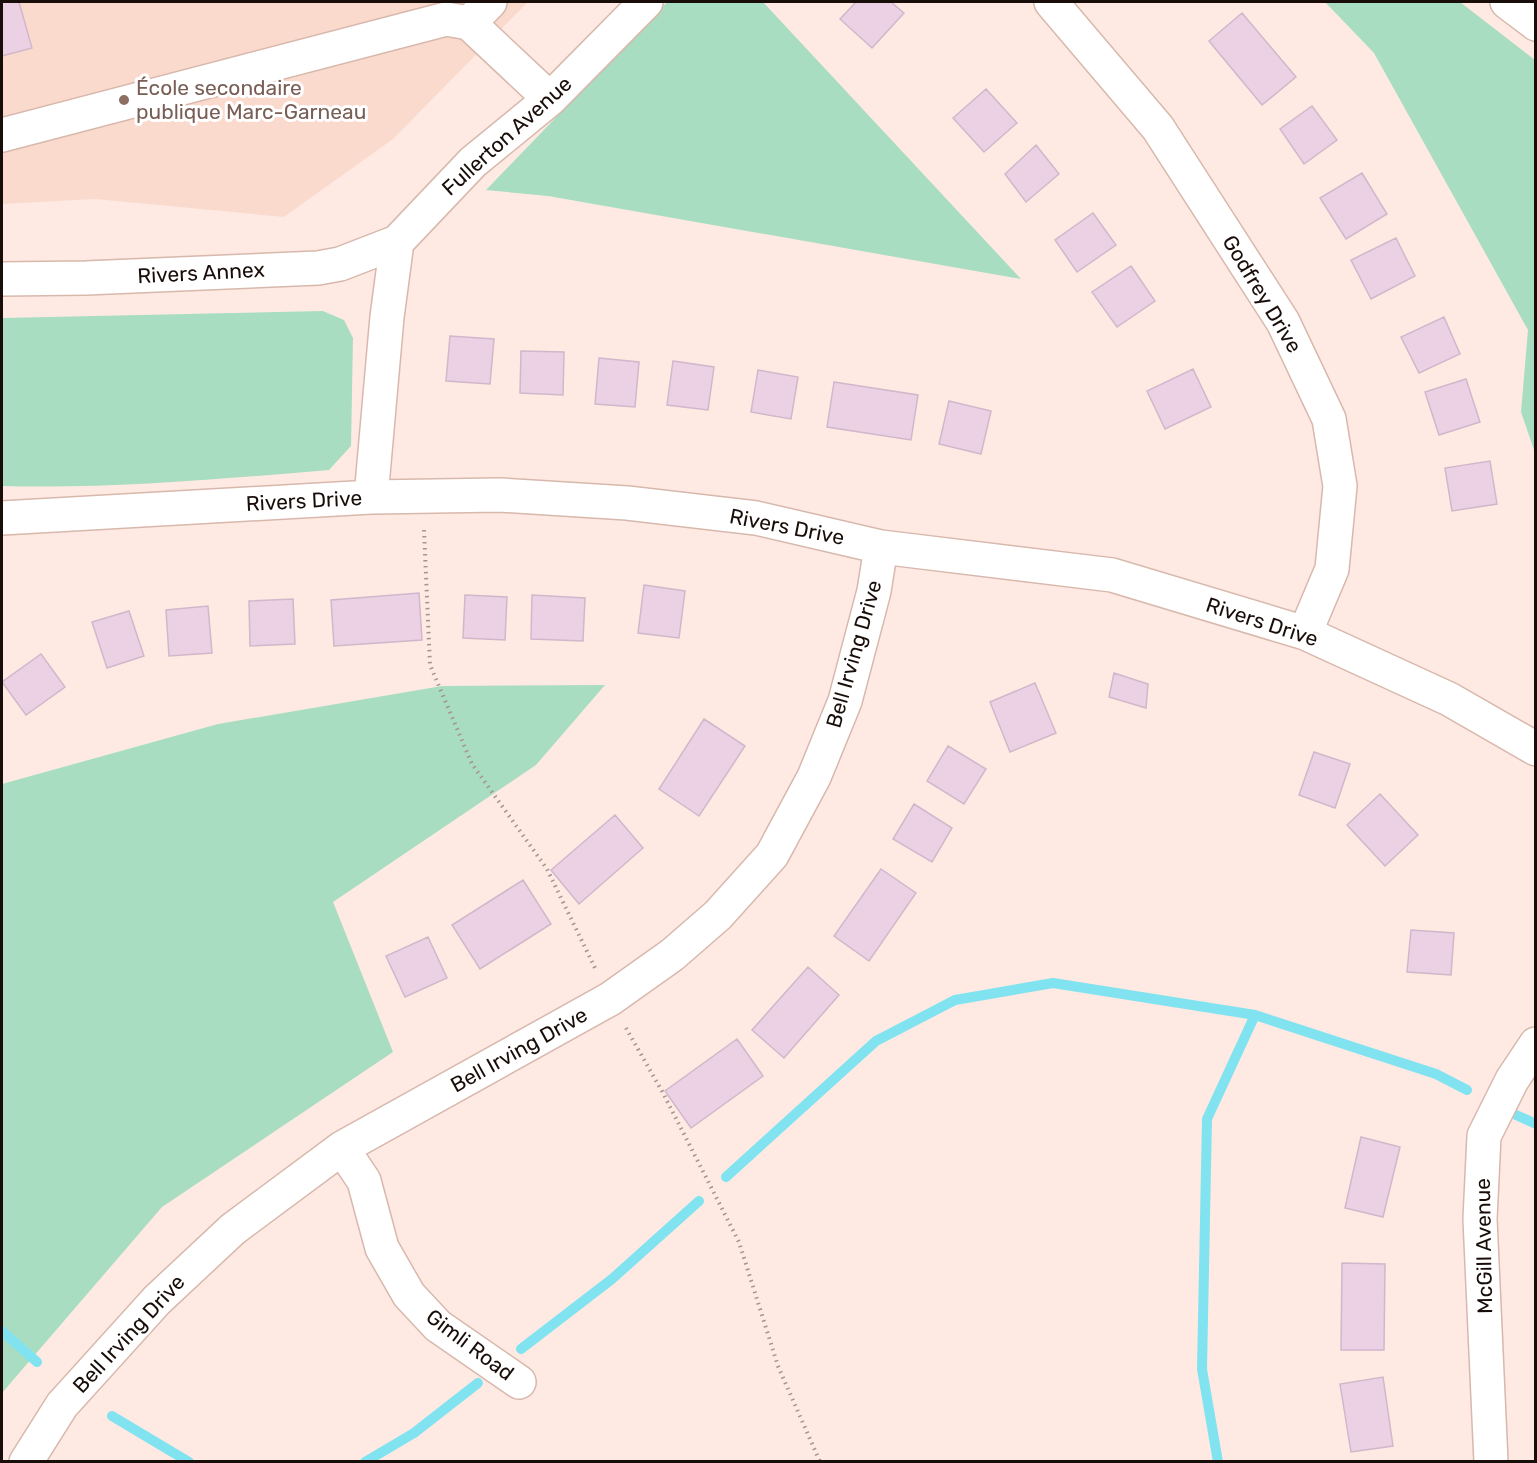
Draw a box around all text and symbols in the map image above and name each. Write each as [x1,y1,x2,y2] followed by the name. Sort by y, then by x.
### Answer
[437,71,577,200] street label: Fullerton Avenue
[136,75,366,124] place label: École secondaire publique Marc-Garneau
[117,93,131,107] marker: École secondaire publique Marc-Garneau
[1218,230,1307,357] street label: Godfrey Drive
[137,257,265,288] street label: Rivers Annex
[245,485,363,516] street label: Rivers Drive
[728,503,847,550] street label: Rivers Drive
[820,577,887,731] street label: Bell Irving Drive
[1203,592,1321,651] street label: Rivers Drive
[446,1002,592,1097] street label: Bell Irving Drive
[1470,1178,1497,1314] street label: McGill Avenue
[67,1269,190,1398] street label: Bell Irving Drive
[422,1304,519,1386] street label: Gimli Road

